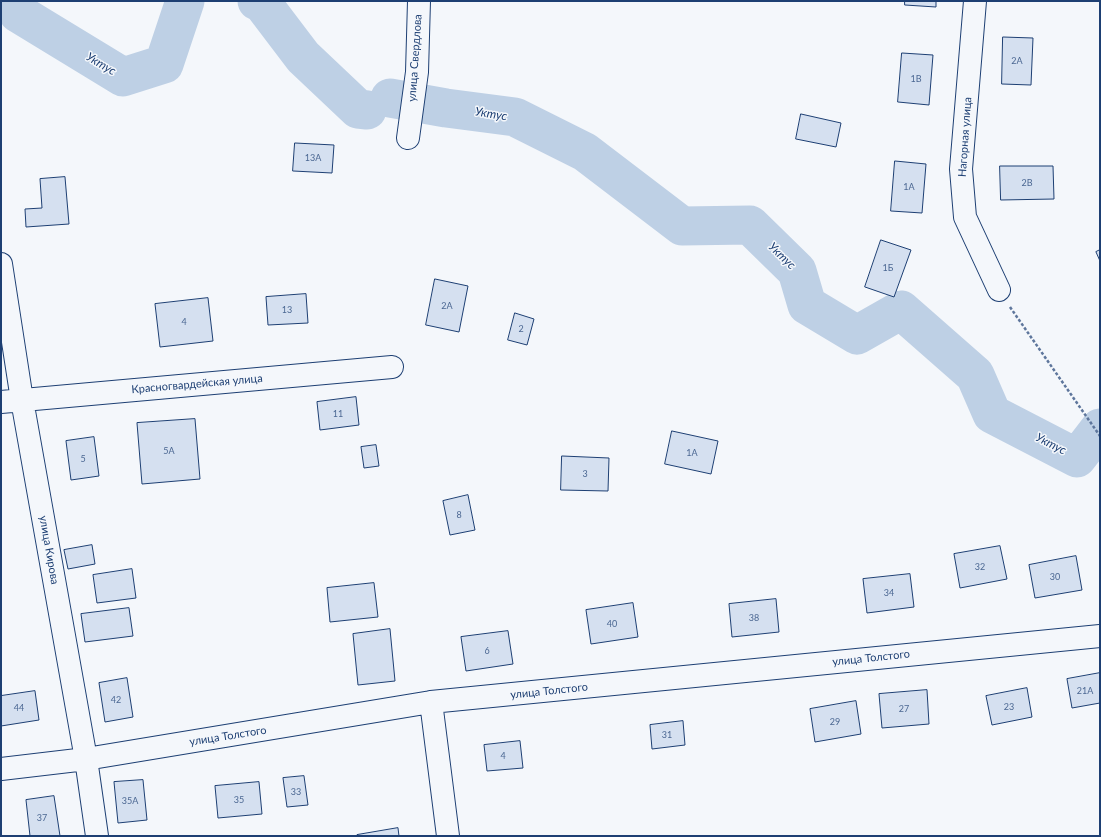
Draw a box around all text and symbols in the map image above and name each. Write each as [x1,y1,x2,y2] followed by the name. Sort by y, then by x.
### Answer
[405,14,425,102] street label: улица Свердлова
[83,49,119,79] water label: Уктус
[1011,56,1023,66] house number: 2А
[910,74,922,84] house number: 1В
[956,96,974,178] street label: Нагорная улица
[474,104,508,124] water label: Уктус
[305,153,321,163] house number: 13А
[1021,178,1033,188] house number: 2В
[903,182,915,192] house number: 1А
[765,240,799,272] water label: Уктус
[883,263,893,273] house number: 1Б
[441,301,453,311] house number: 2А
[282,305,292,315] house number: 13
[181,317,187,327] house number: 4
[518,324,524,334] house number: 2
[131,372,263,396] street label: Красногвардейская улица
[333,409,343,419] house number: 11
[1033,430,1069,458] water label: Уктус
[163,446,175,456] house number: 5А
[686,448,698,458] house number: 1А
[80,454,86,464] house number: 5
[582,469,588,479] house number: 3
[456,510,462,520] house number: 8
[36,514,62,586] street label: улица Кирова
[975,562,985,572] house number: 32
[1050,572,1060,582] house number: 30
[884,588,894,598] house number: 34
[749,613,759,623] house number: 38
[607,619,617,629] house number: 40
[484,646,490,656] house number: 6
[832,647,910,669] street label: улица Толстого
[510,680,588,702] street label: улица Толстого
[1077,686,1093,696] house number: 21А
[111,695,121,705] house number: 42
[1004,702,1014,712] house number: 23
[14,703,24,713] house number: 44
[899,704,909,714] house number: 27
[830,717,840,727] house number: 29
[189,723,267,749] street label: улица Толстого
[662,730,672,740] house number: 31
[500,751,506,761] house number: 4
[291,787,301,797] house number: 33
[234,795,244,805] house number: 35
[122,796,138,806] house number: 35А
[37,813,47,823] house number: 37

